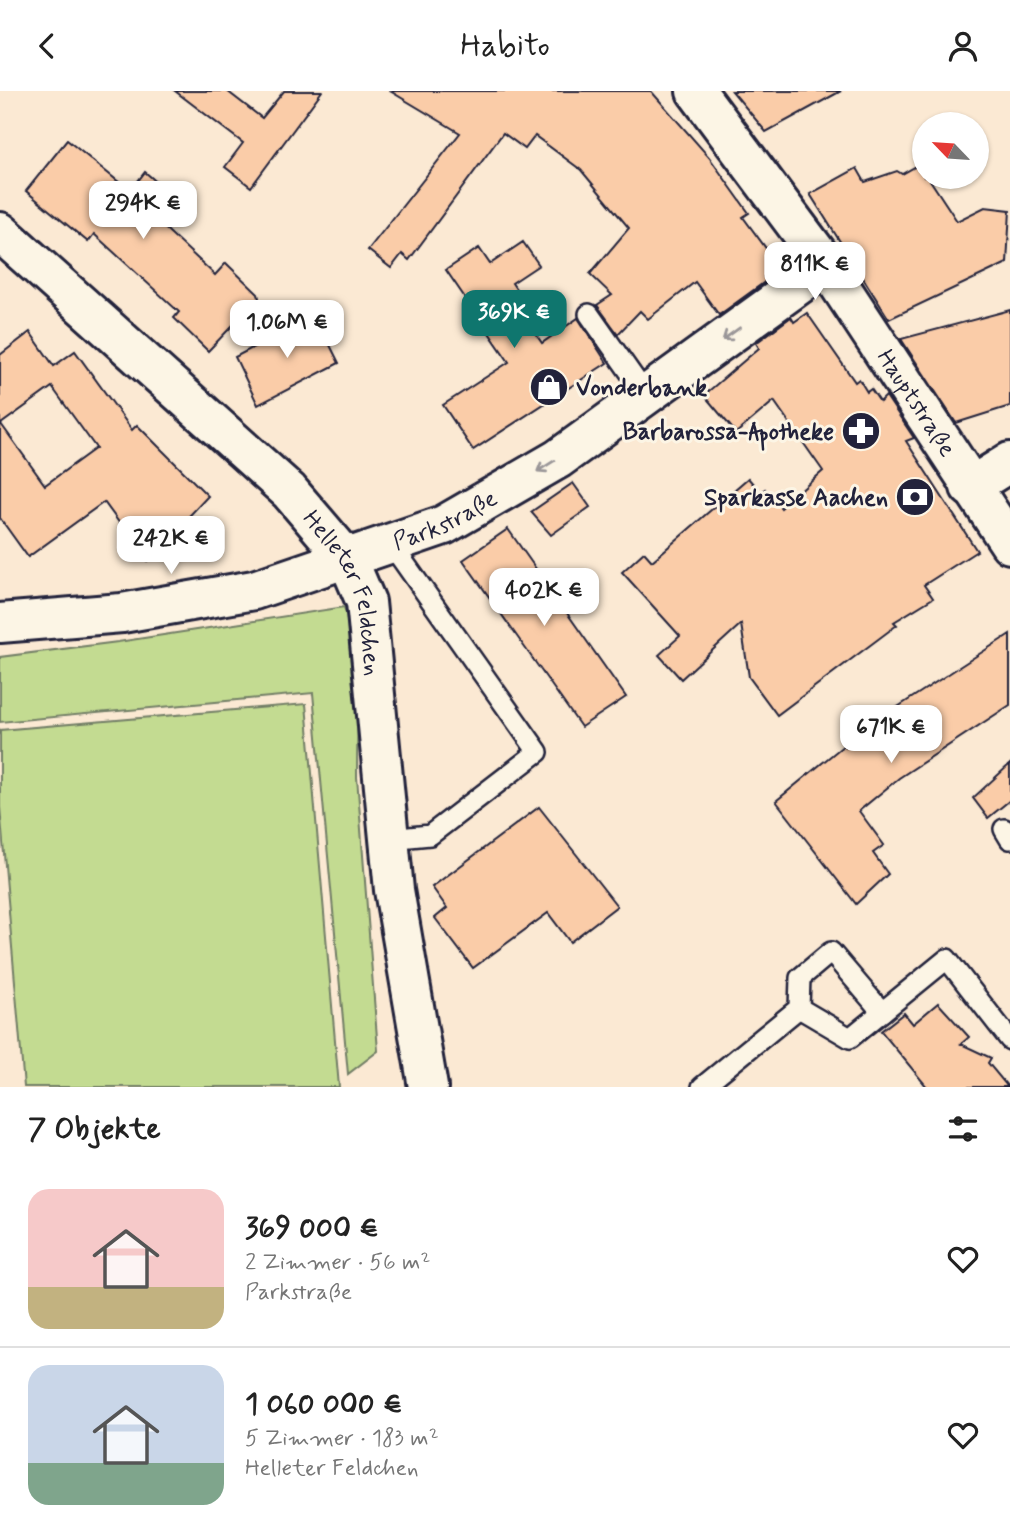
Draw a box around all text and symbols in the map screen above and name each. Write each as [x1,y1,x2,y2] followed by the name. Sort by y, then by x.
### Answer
[460,25,550,67] text: Habito
[28,27,66,65] icon: back
[944,27,982,65] icon: person
[912,112,989,189] north arrow
[912,112,989,189] map controls
[86,181,200,241] pin: 294K €
[105,189,181,219] text: 294K €
[758,243,872,302] pin: 811K €
[780,250,850,280] text: 811K €
[457,291,571,350] pin: 369K €
[478,298,550,328] text: 369K €
[222,301,352,360] pin: 1.06M €
[246,308,328,338] text: 1.06M €
[722,327,741,341] one-way arrow
[869,344,962,463] street label: Hauptstraße
[528,366,570,408] shop icon: Vonderbank
[576,373,707,404] place label: Vonderbank
[840,410,882,452] pharmacy icon: Barbarossa-Apotheke
[623,417,834,451] place label: Barbarossa-Apotheke
[537,459,556,474] one-way arrow
[894,476,936,518] bank icon: Sparkasse Aachen
[389,483,503,558] street label: Parkstraße
[704,483,888,514] place label: Sparkasse Aachen
[295,504,387,677] street label: Helleter Feldchen
[114,517,228,576] pin: 242K €
[133,524,209,554] text: 242K €
[487,568,601,628] pin: 402K €
[505,576,583,606] text: 402K €
[834,705,948,765] pin: 671K €
[856,713,926,743] text: 671K €
[28,1110,161,1149] text: 7 Objekte
[944,1110,982,1148] icon: filters
[245,1209,379,1248] text: 369 000 €
[84,1217,168,1301] icon: home
[944,1240,982,1278] icon: heart
[245,1248,430,1278] text: 2 Zimmer · 56 m²
[245,1278,352,1308] text: Parkstraße
[245,1385,402,1424] text: 1 060 000 €
[84,1393,168,1477] icon: home
[944,1416,982,1454] icon: heart
[245,1424,439,1454] text: 5 Zimmer · 183 m²
[245,1454,419,1484] text: Helleter Feldchen

